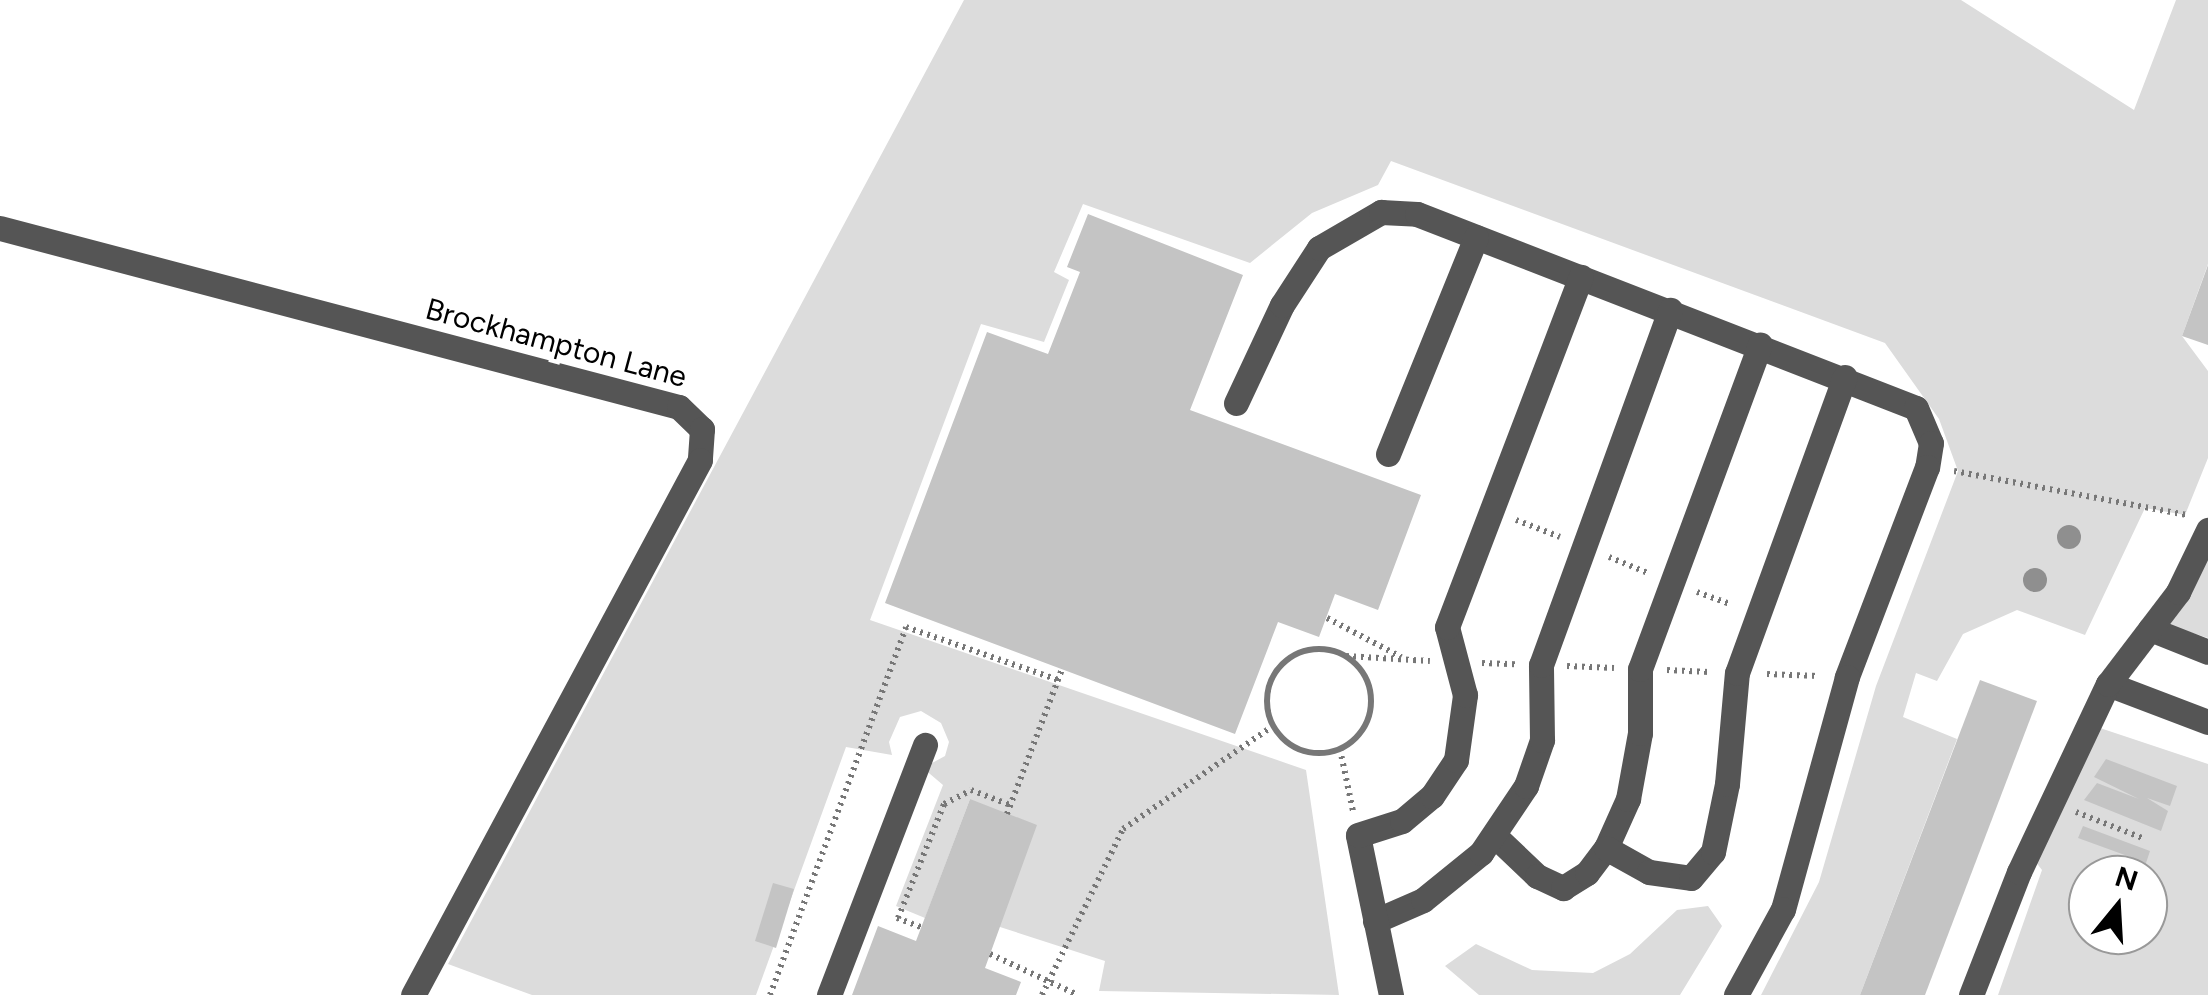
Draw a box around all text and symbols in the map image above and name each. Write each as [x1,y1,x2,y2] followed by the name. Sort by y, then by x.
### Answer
[422,291,690,395] street label: Brockhampton Lane
[2068,855,2168,955] north arrow
[2111,859,2142,898] text: N

